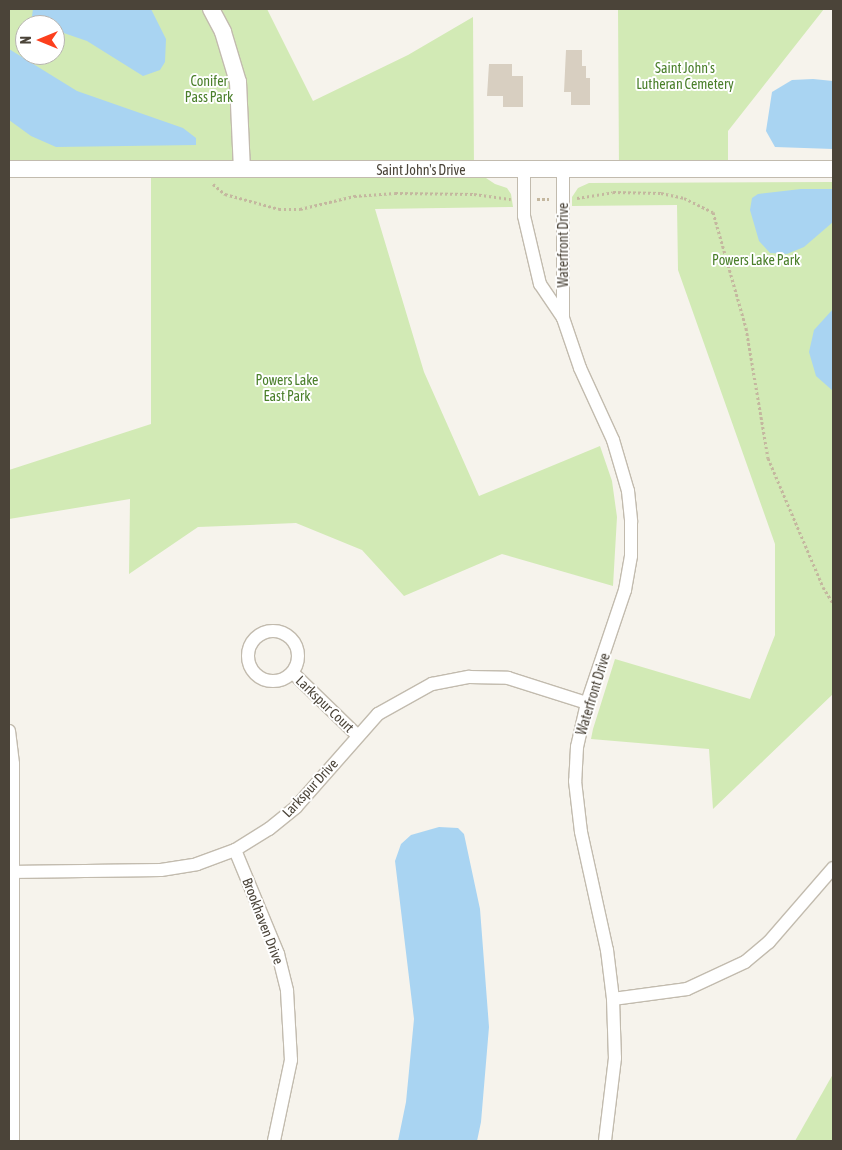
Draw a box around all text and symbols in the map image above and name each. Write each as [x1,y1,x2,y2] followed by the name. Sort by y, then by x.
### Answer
[15,15,65,65] north arrow
[18,36,34,44] text: N
[636,60,734,92] park label: Saint John's Lutheran Cemetery
[185,73,233,105] park label: Conifer Pass Park
[376,162,466,178] street label: Saint John's Drive
[555,203,571,287] street label: Waterfront Drive
[712,252,800,268] park label: Powers Lake Park
[256,372,318,404] park label: Powers Lake East Park
[573,651,613,737] street label: Waterfront Drive
[292,672,358,736] street label: Larkspur Court
[279,755,341,821] street label: Larkspur Drive
[239,875,287,967] street label: Brookhaven Drive

